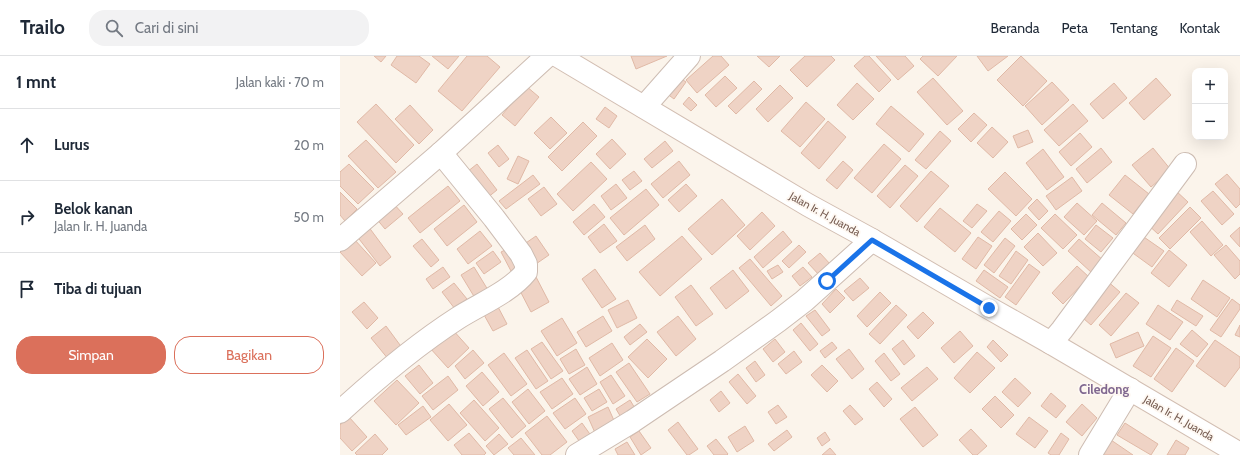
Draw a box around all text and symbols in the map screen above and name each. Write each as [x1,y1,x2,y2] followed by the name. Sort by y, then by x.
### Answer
[89,10,369,46] search box
[20,16,65,39] text: Trailo
[103,17,125,39] icon: search
[135,19,198,37] text: Cari di sini
[991,19,1040,37] text: Beranda
[1062,19,1088,37] text: Peta
[1110,19,1157,37] text: Tentang
[1179,19,1220,37] text: Kontak
[1192,68,1228,140] map controls
[1192,68,1228,104] button: +
[16,72,56,92] text: 1 mnt
[236,74,324,90] text: Jalan kaki · 70 m
[1192,104,1228,140] button: −
[16,134,38,156] icon: ahead
[54,136,89,154] text: Lurus
[294,137,324,153] text: 20 m
[786,188,864,240] street label: Jalan Ir. H. Juanda
[54,200,133,218] text: Belok kanan
[16,206,38,228] icon: right
[294,209,324,225] text: 50 m
[54,218,147,234] text: Jalan Ir. H. Juanda
[818,272,836,290] route start
[16,278,38,300] icon: arrive
[54,280,142,298] text: Tiba di tujuan
[980,299,998,317] route end
[16,336,166,374] button: Simpan
[174,336,324,374] button: Bagikan
[1079,381,1129,397] district label: Ciledong
[1140,392,1217,444] street label: Jalan Ir. H. Juanda

